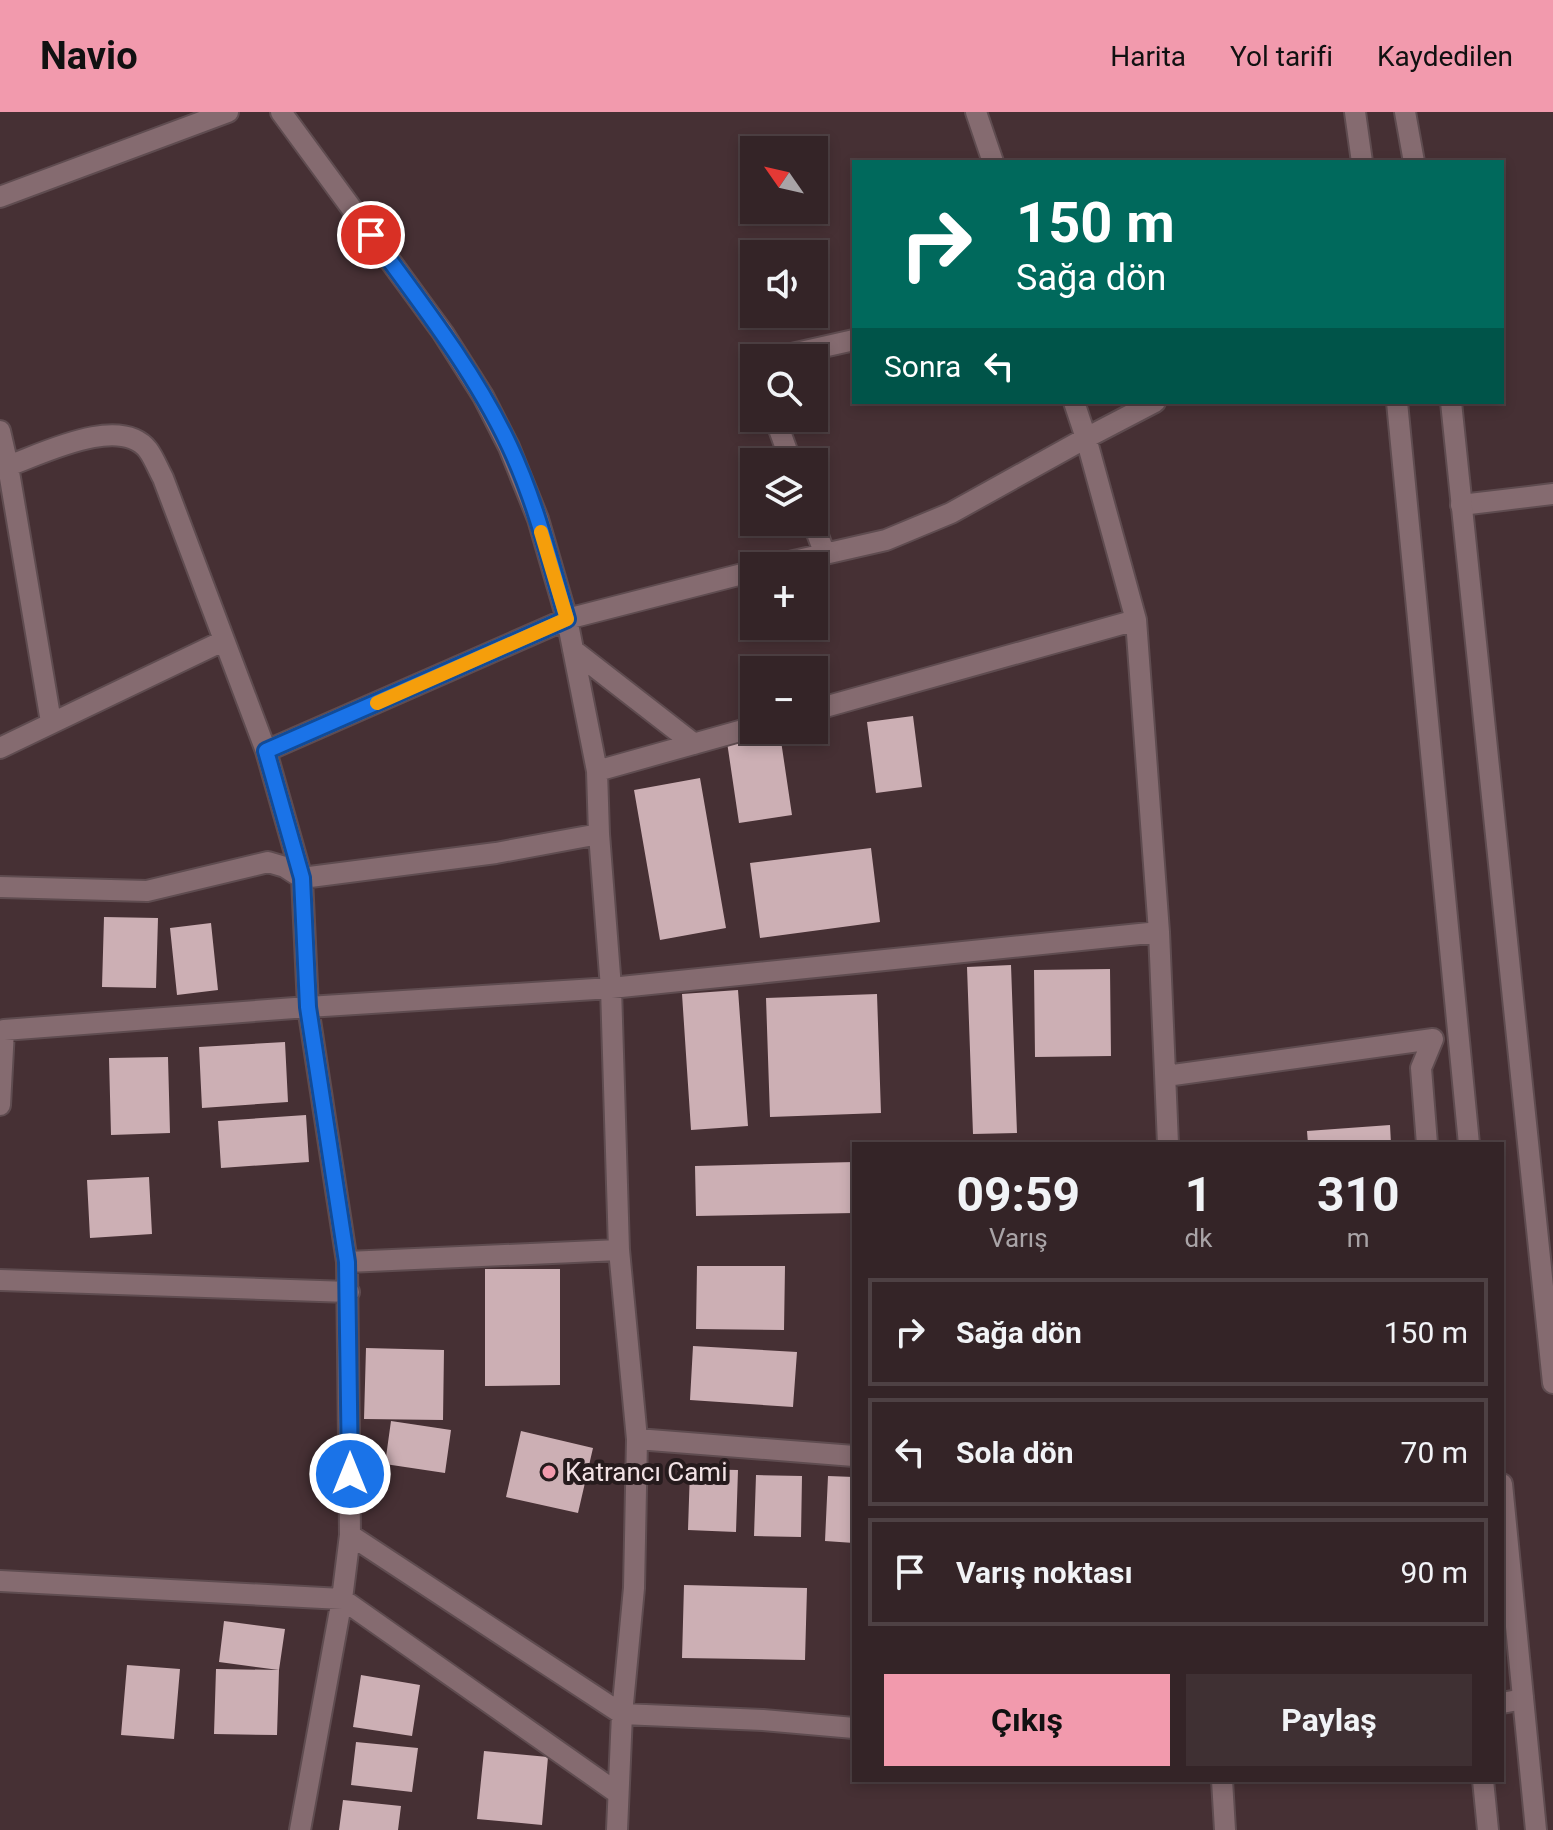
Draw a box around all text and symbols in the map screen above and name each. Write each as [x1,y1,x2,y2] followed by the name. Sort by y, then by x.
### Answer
[40,34,138,78] text: Navio
[1110,40,1186,73] text: Harita
[1230,40,1333,73] text: Yol tarifi
[1377,40,1513,73] text: Kaydedilen
[740,136,828,224] north arrow
[740,136,828,744] map controls
[1016,190,1175,256] text: 150 m
[884,192,988,296] icon: right
[337,201,405,269] pin
[349,213,393,257] icon: arrive
[740,240,828,328] button: sound
[1016,257,1166,299] text: Sağa dön
[740,344,828,432] button: search
[977,344,1021,388] icon: left
[884,349,961,384] text: Sonra
[740,448,828,536] button: layers
[740,552,828,640] button: +
[740,656,828,744] button: −
[956,1166,1080,1223] text: 09:59
[1185,1166,1212,1223] text: 1
[1317,1166,1400,1223] text: 310
[989,1223,1048,1253] text: Varış
[1185,1223,1212,1253] text: dk
[1347,1223,1370,1253] text: m
[888,1310,932,1354] icon: right
[956,1315,1082,1350] text: Sağa dön
[1384,1315,1468,1350] text: 150 m
[888,1430,932,1474] icon: left
[308,1432,392,1516] position arrow
[956,1435,1074,1470] text: Sola dön
[1401,1435,1468,1470] text: 70 m
[565,1457,727,1487] place label: Katrancı Cami
[540,1463,558,1481] marker: Katrancı Cami
[888,1550,932,1594] icon: arrive
[956,1555,1133,1590] text: Varış noktası
[1401,1555,1468,1590] text: 90 m
[884,1674,1170,1766] button: Çıkış
[1186,1674,1472,1766] button: Paylaş

